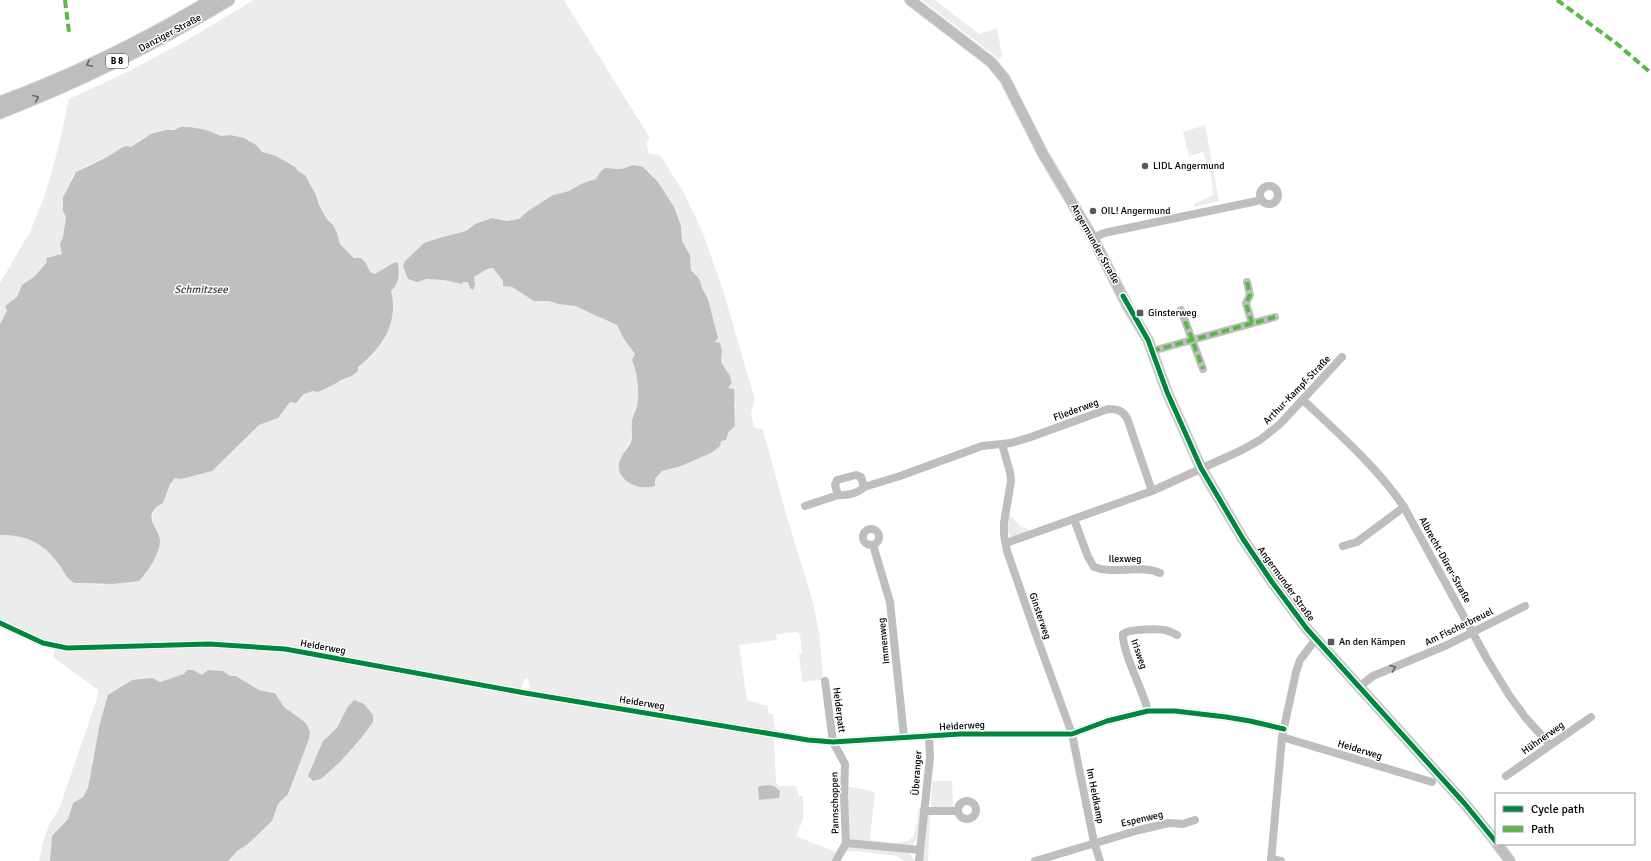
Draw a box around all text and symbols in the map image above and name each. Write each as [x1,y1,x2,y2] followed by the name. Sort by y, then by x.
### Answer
[137,11,203,55] street label: Danziger Straße
[106,54,128,68] road number: B 8
[86,59,94,67] one-way arrow
[32,95,40,103] one-way arrow
[1153,160,1225,172] place label: LIDL Angermund
[1140,161,1150,171] marker: LIDL Angermund
[1068,202,1122,286] street label: Angermunder Straße
[1101,205,1170,217] place label: OIL! Angermund
[1088,206,1098,216] marker: OIL! Angermund
[174,283,228,296] water label: Schmitzsee
[1148,307,1197,319] place label: Ginsterweg
[1135,308,1145,318] marker: Ginsterweg
[1261,353,1333,427] street label: Arthur-Kampf-Straße
[1052,396,1100,424] street label: Fliederweg
[1416,515,1474,605] street label: Albrecht-Dürer-Straße
[1255,544,1317,624] street label: Angermunder Straße
[1109,553,1141,565] street label: Ilexweg
[1026,591,1054,641] street label: Ginsterweg
[1423,605,1495,649] street label: Am Fischerbreuel
[876,617,892,665] street label: Immenweg
[1339,636,1406,648] place label: An den Kämpen
[299,637,347,657] street label: Heiderweg
[1128,637,1150,671] street label: Irisweg
[1326,637,1336,647] marker: An den Kämpen
[1389,664,1396,672] one-way arrow
[830,687,848,734] street label: Heiderpatt
[618,693,666,713] street label: Heiderweg
[939,719,985,733] street label: Heiderweg
[1519,719,1567,757] street label: Hühnerweg
[1336,738,1384,762] street label: Heiderweg
[909,750,925,796] street label: Überanger
[1084,767,1106,825] street label: Im Heidkamp
[828,772,842,834] street label: Pannschoppen
[1495,793,1635,845] legend
[1531,802,1584,817] text: Cycle path
[1120,808,1164,830] street label: Espenweg
[1531,822,1554,837] text: Path

